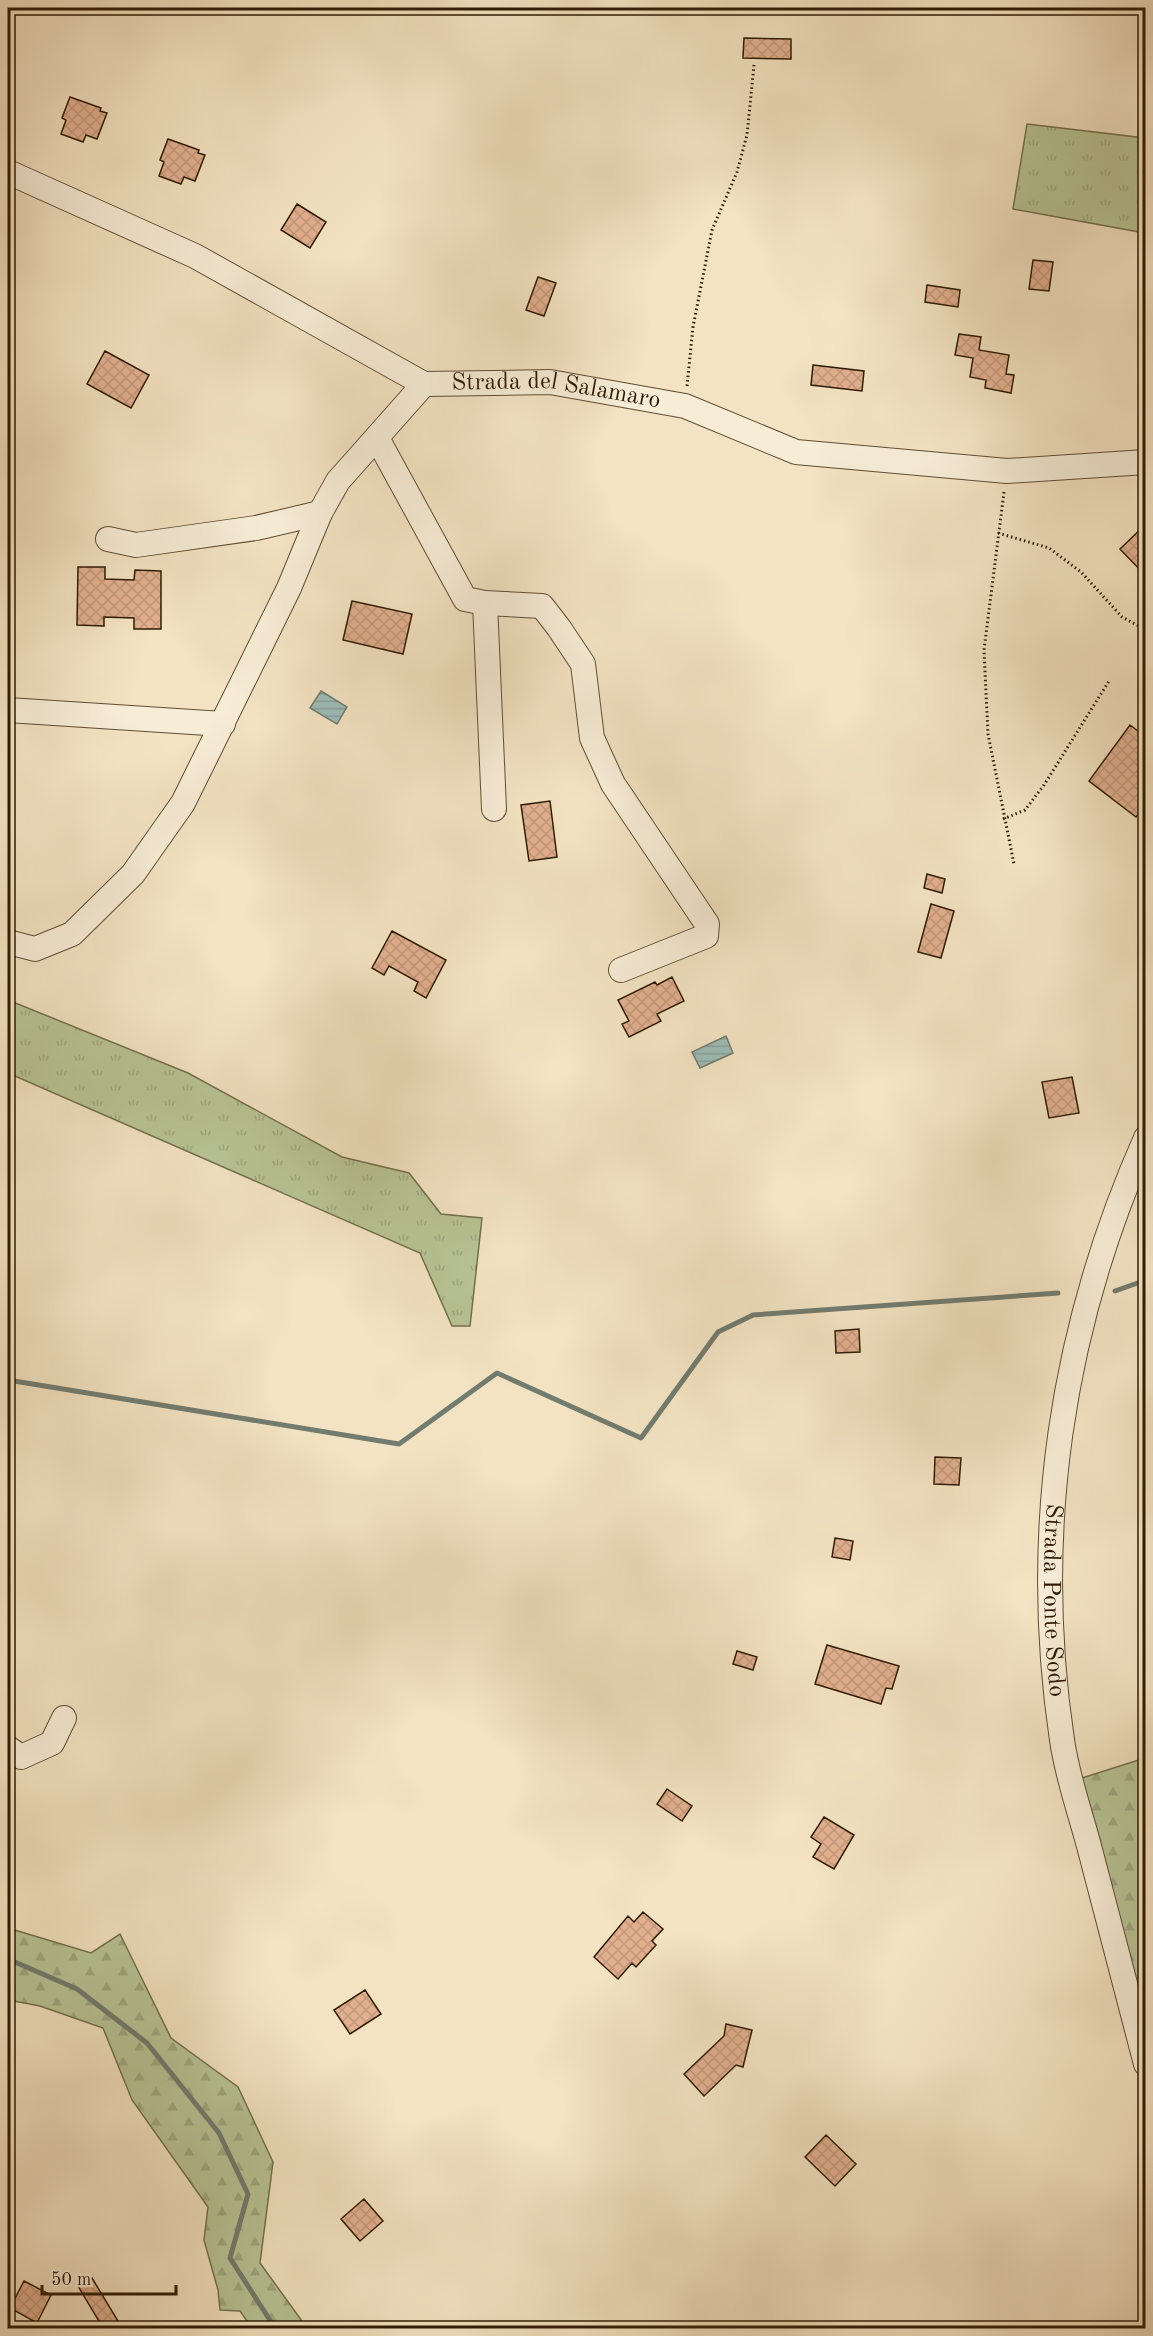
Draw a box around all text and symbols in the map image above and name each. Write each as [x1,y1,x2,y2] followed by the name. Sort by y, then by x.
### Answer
[451,370,662,413] street label: Strada del Salamaro
[1038,1503,1068,1698] street label: Strada Ponte Sodo
[42,2258,176,2296] scale bar
[51,2271,91,2289] text: 50 m

